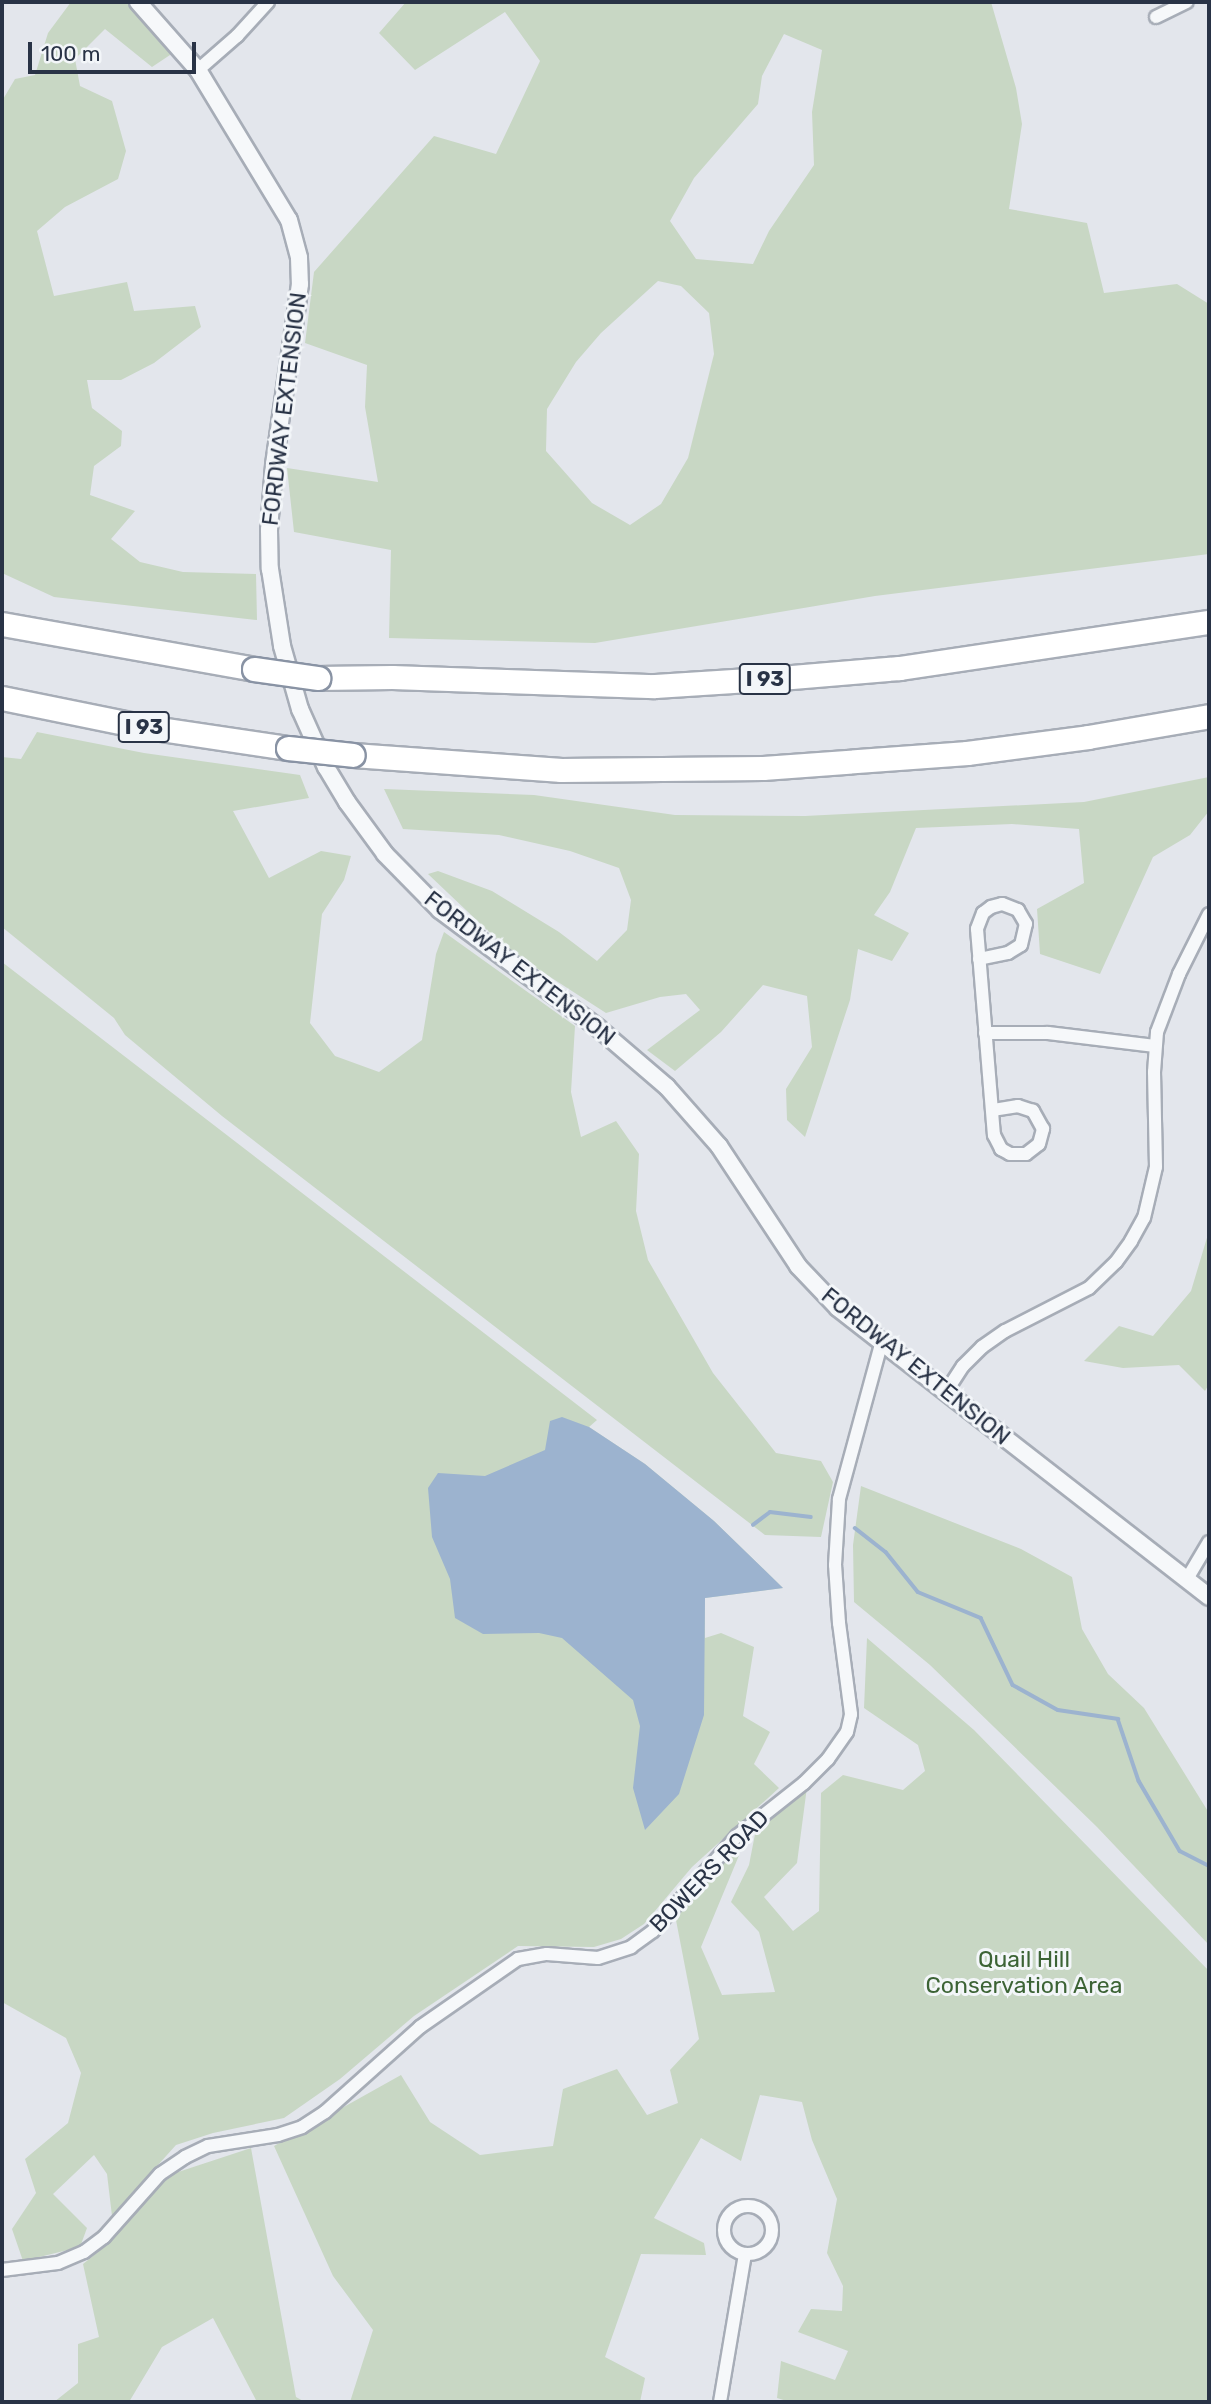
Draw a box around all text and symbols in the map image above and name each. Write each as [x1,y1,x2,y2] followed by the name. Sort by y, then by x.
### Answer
[32,28,200,72] scale bar
[41,41,100,66] text: 100 m
[256,290,312,528] street label: FORDWAY EXTENSION
[739,662,791,696] road number: I 93
[118,710,170,744] road number: I 93
[419,885,621,1051] street label: FORDWAY EXTENSION
[816,1281,1016,1451] street label: FORDWAY EXTENSION
[644,1804,774,1938] street label: BOWERS ROAD
[925,1945,1123,1999] park label: Quail Hill Conservation Area

